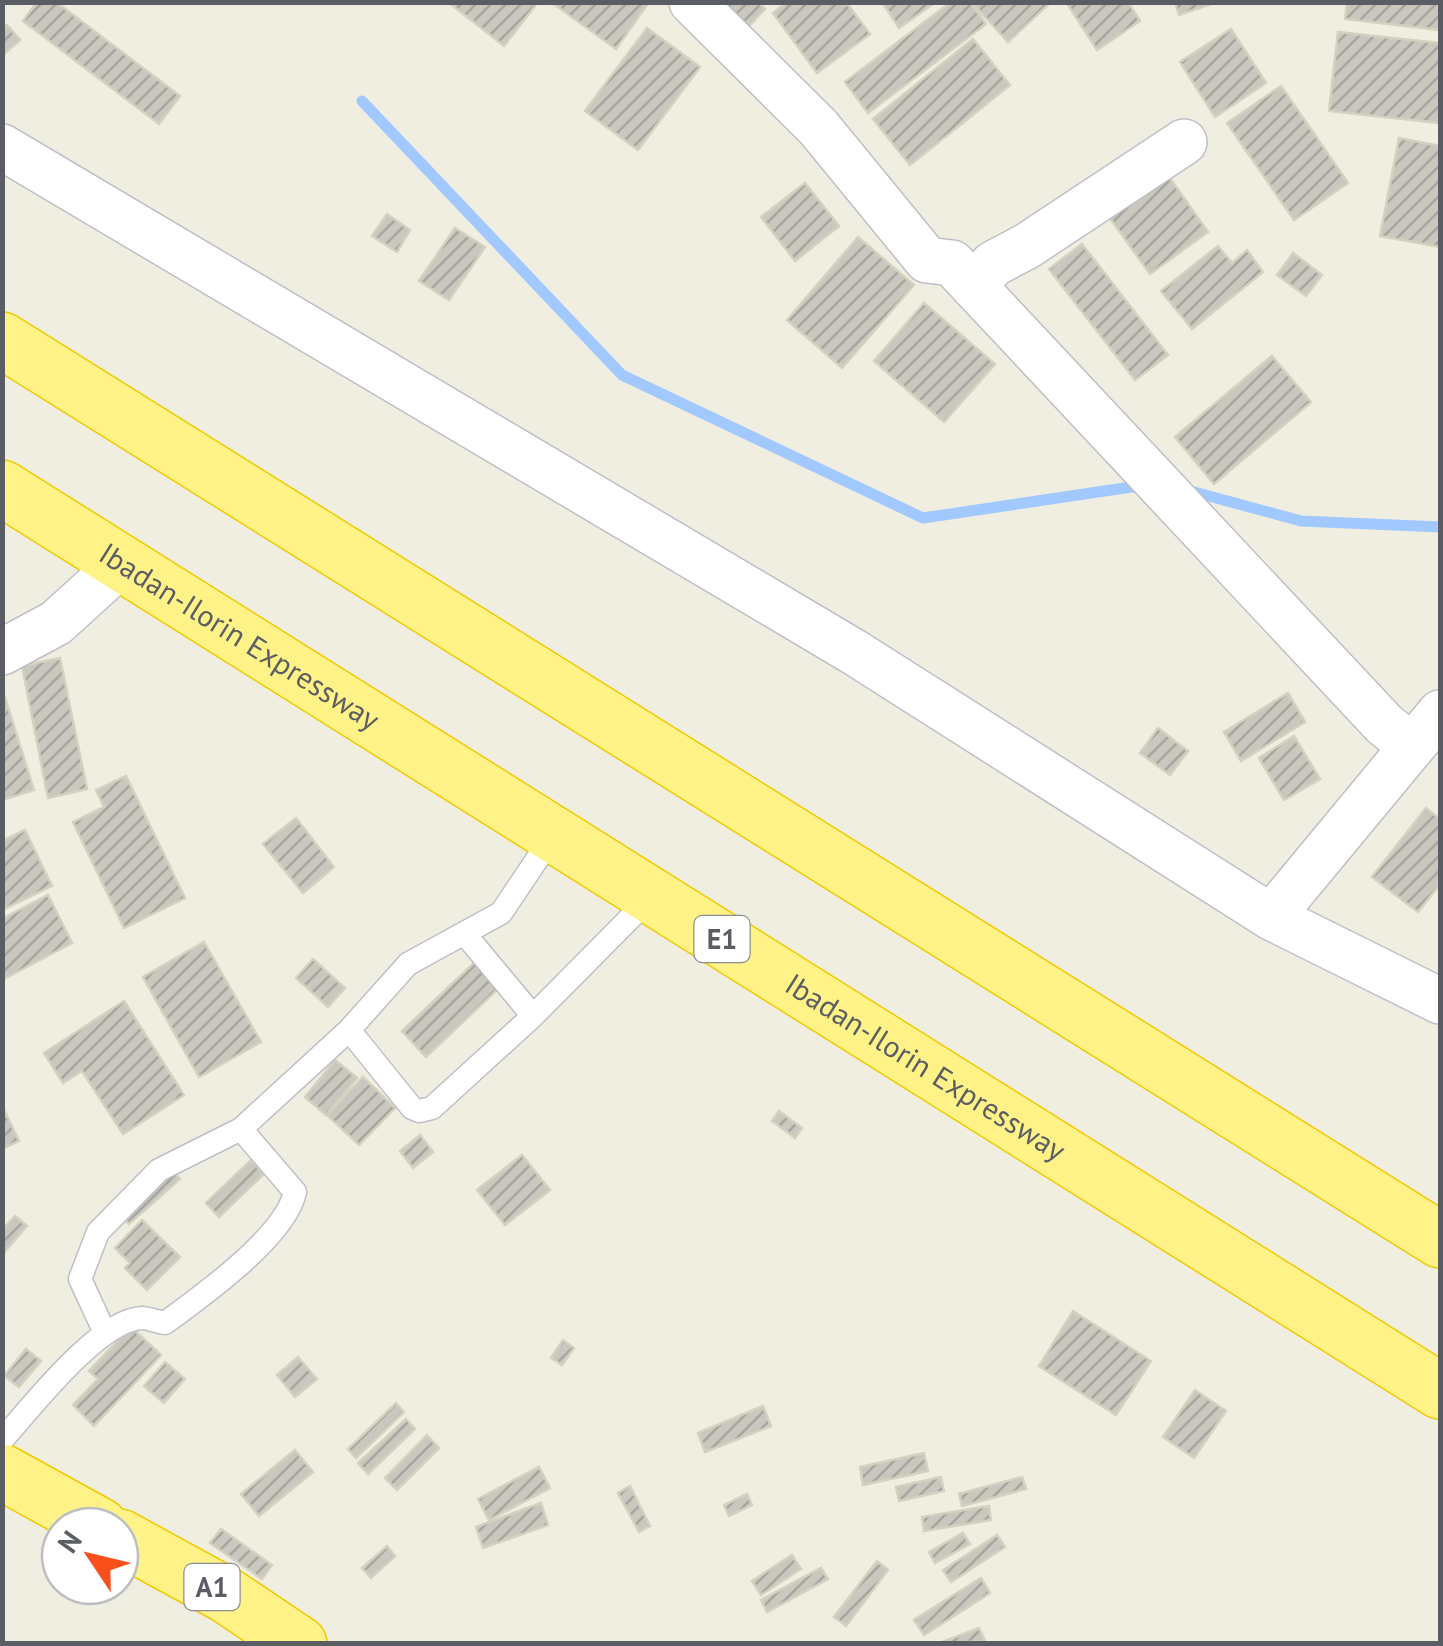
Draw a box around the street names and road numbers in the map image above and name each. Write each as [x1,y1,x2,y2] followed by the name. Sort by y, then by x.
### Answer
[92,533,387,738] street label: Ibadan-Ilorin Expressway
[694,916,750,962] road number: E1
[778,964,1073,1169] street label: Ibadan-Ilorin Expressway
[184,1564,240,1610] road number: A1

